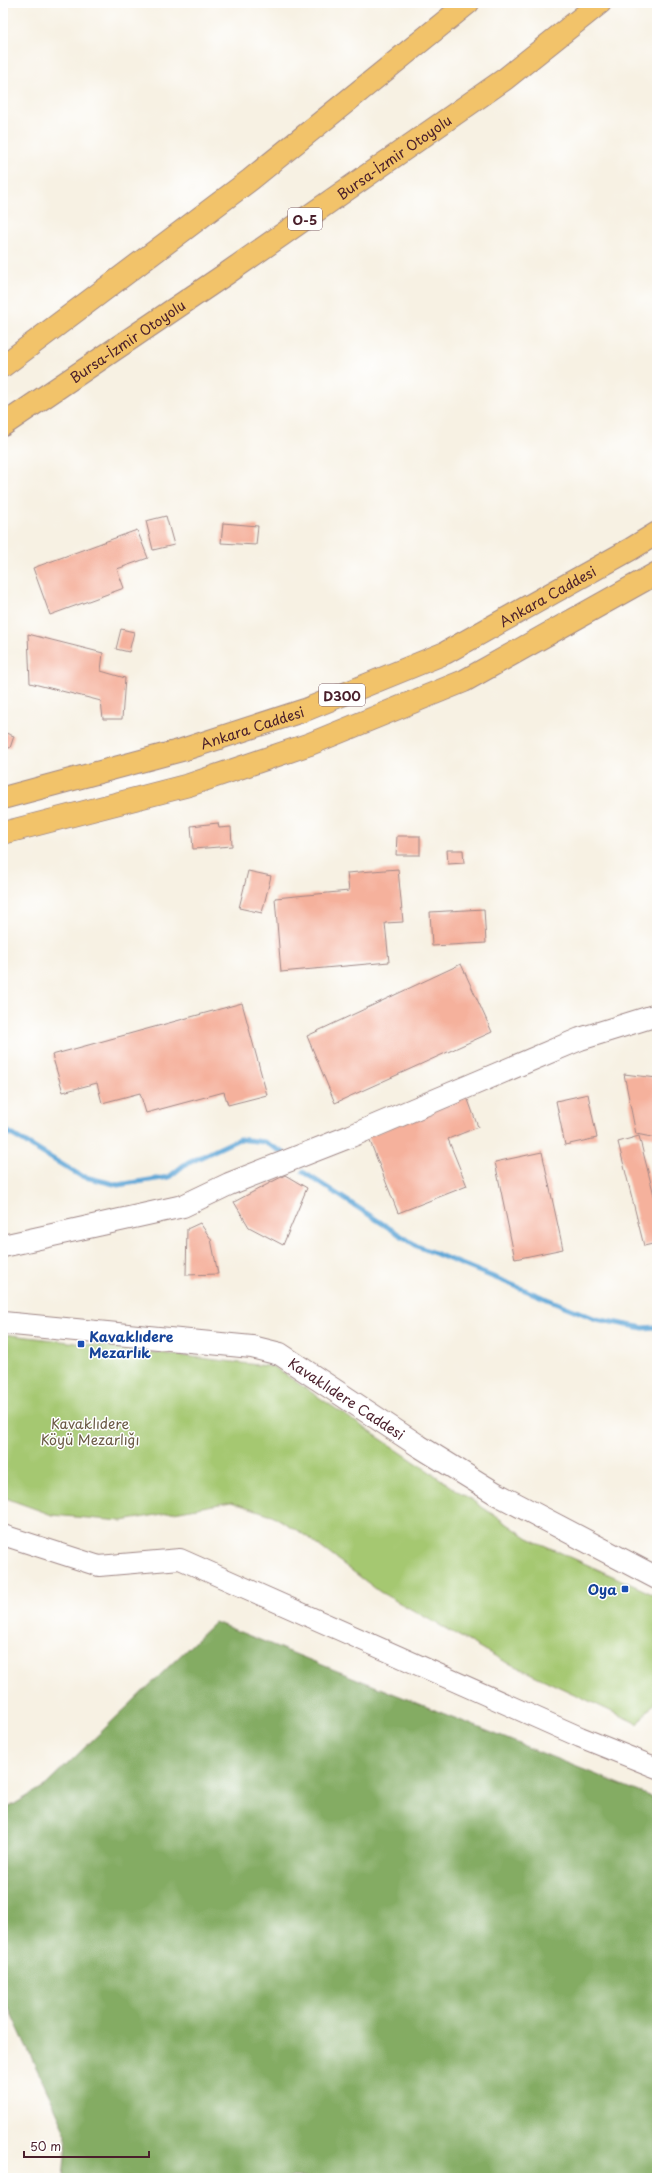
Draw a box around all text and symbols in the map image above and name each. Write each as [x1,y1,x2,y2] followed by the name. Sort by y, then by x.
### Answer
[332,109,455,204] street label: Bursa-İzmir Otoyolu
[288,208,322,230] road number: O-5
[65,294,189,388] street label: Bursa-İzmir Otoyolu
[495,560,600,631] street label: Ankara Caddesi
[319,684,365,706] road number: D300
[197,701,307,754] street label: Ankara Caddesi
[89,1326,174,1363] place label: Kavaklıdere Mezarlık
[76,1339,86,1349] marker: Kavaklıdere Mezarlık
[284,1352,409,1444] street label: Kavaklıdere Caddesi
[41,1413,139,1450] park label: Kavaklıdere Köyü Mezarlığı
[588,1579,617,1600] place label: Oya
[620,1584,630,1594] marker: Oya
[24,2133,149,2159] scale bar
[30,2137,61,2155] text: 50 m

